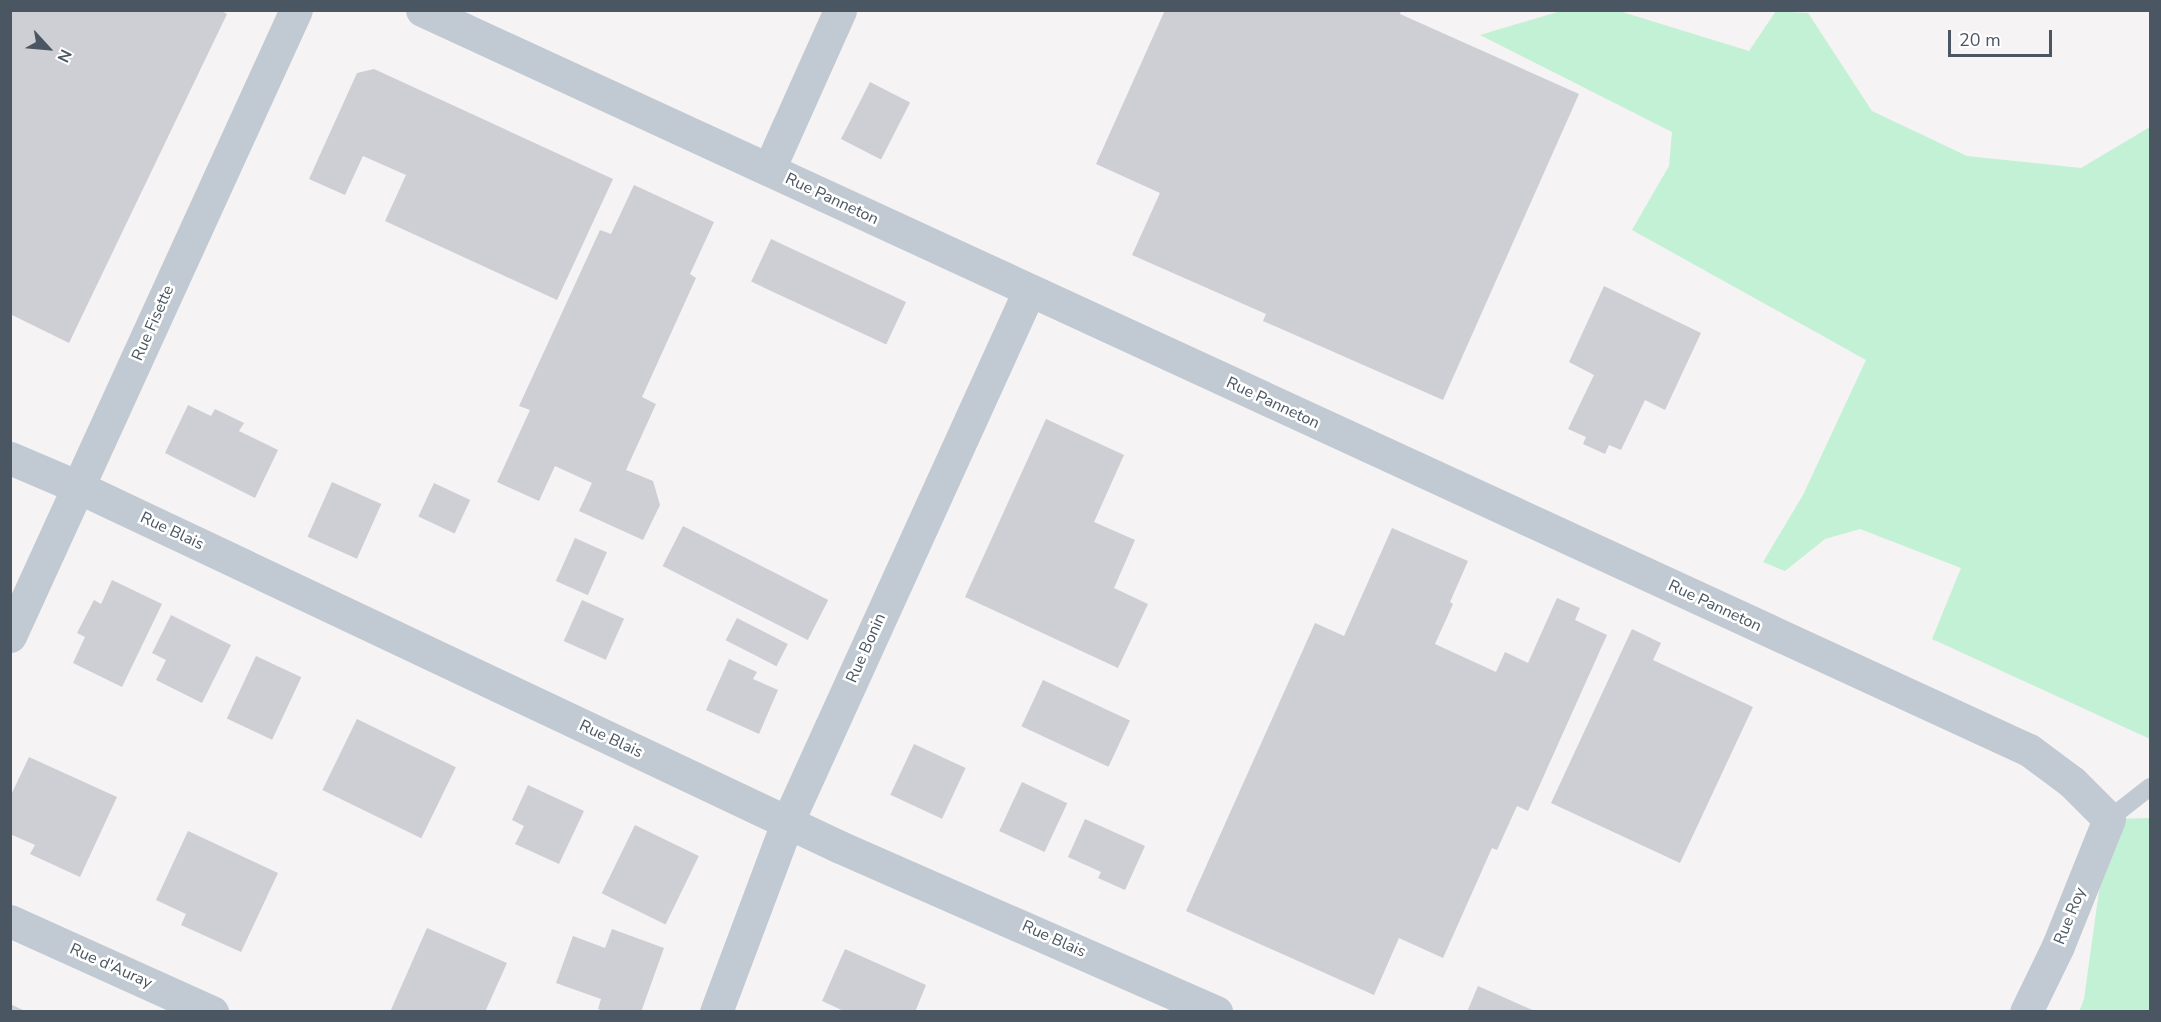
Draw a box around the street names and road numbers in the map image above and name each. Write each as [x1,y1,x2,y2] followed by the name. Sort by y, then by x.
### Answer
[782,169,882,229] street label: Rue Panneton
[128,282,178,364] street label: Rue Fisette
[1223,373,1323,433] street label: Rue Panneton
[137,508,207,554] street label: Rue Blais
[1665,576,1765,636] street label: Rue Panneton
[842,610,890,686] street label: Rue Bonin
[576,716,646,762] street label: Rue Blais
[2050,885,2090,947] street label: Rue Roy
[1019,916,1089,962] street label: Rue Blais
[67,939,155,993] street label: Rue d'Auray

